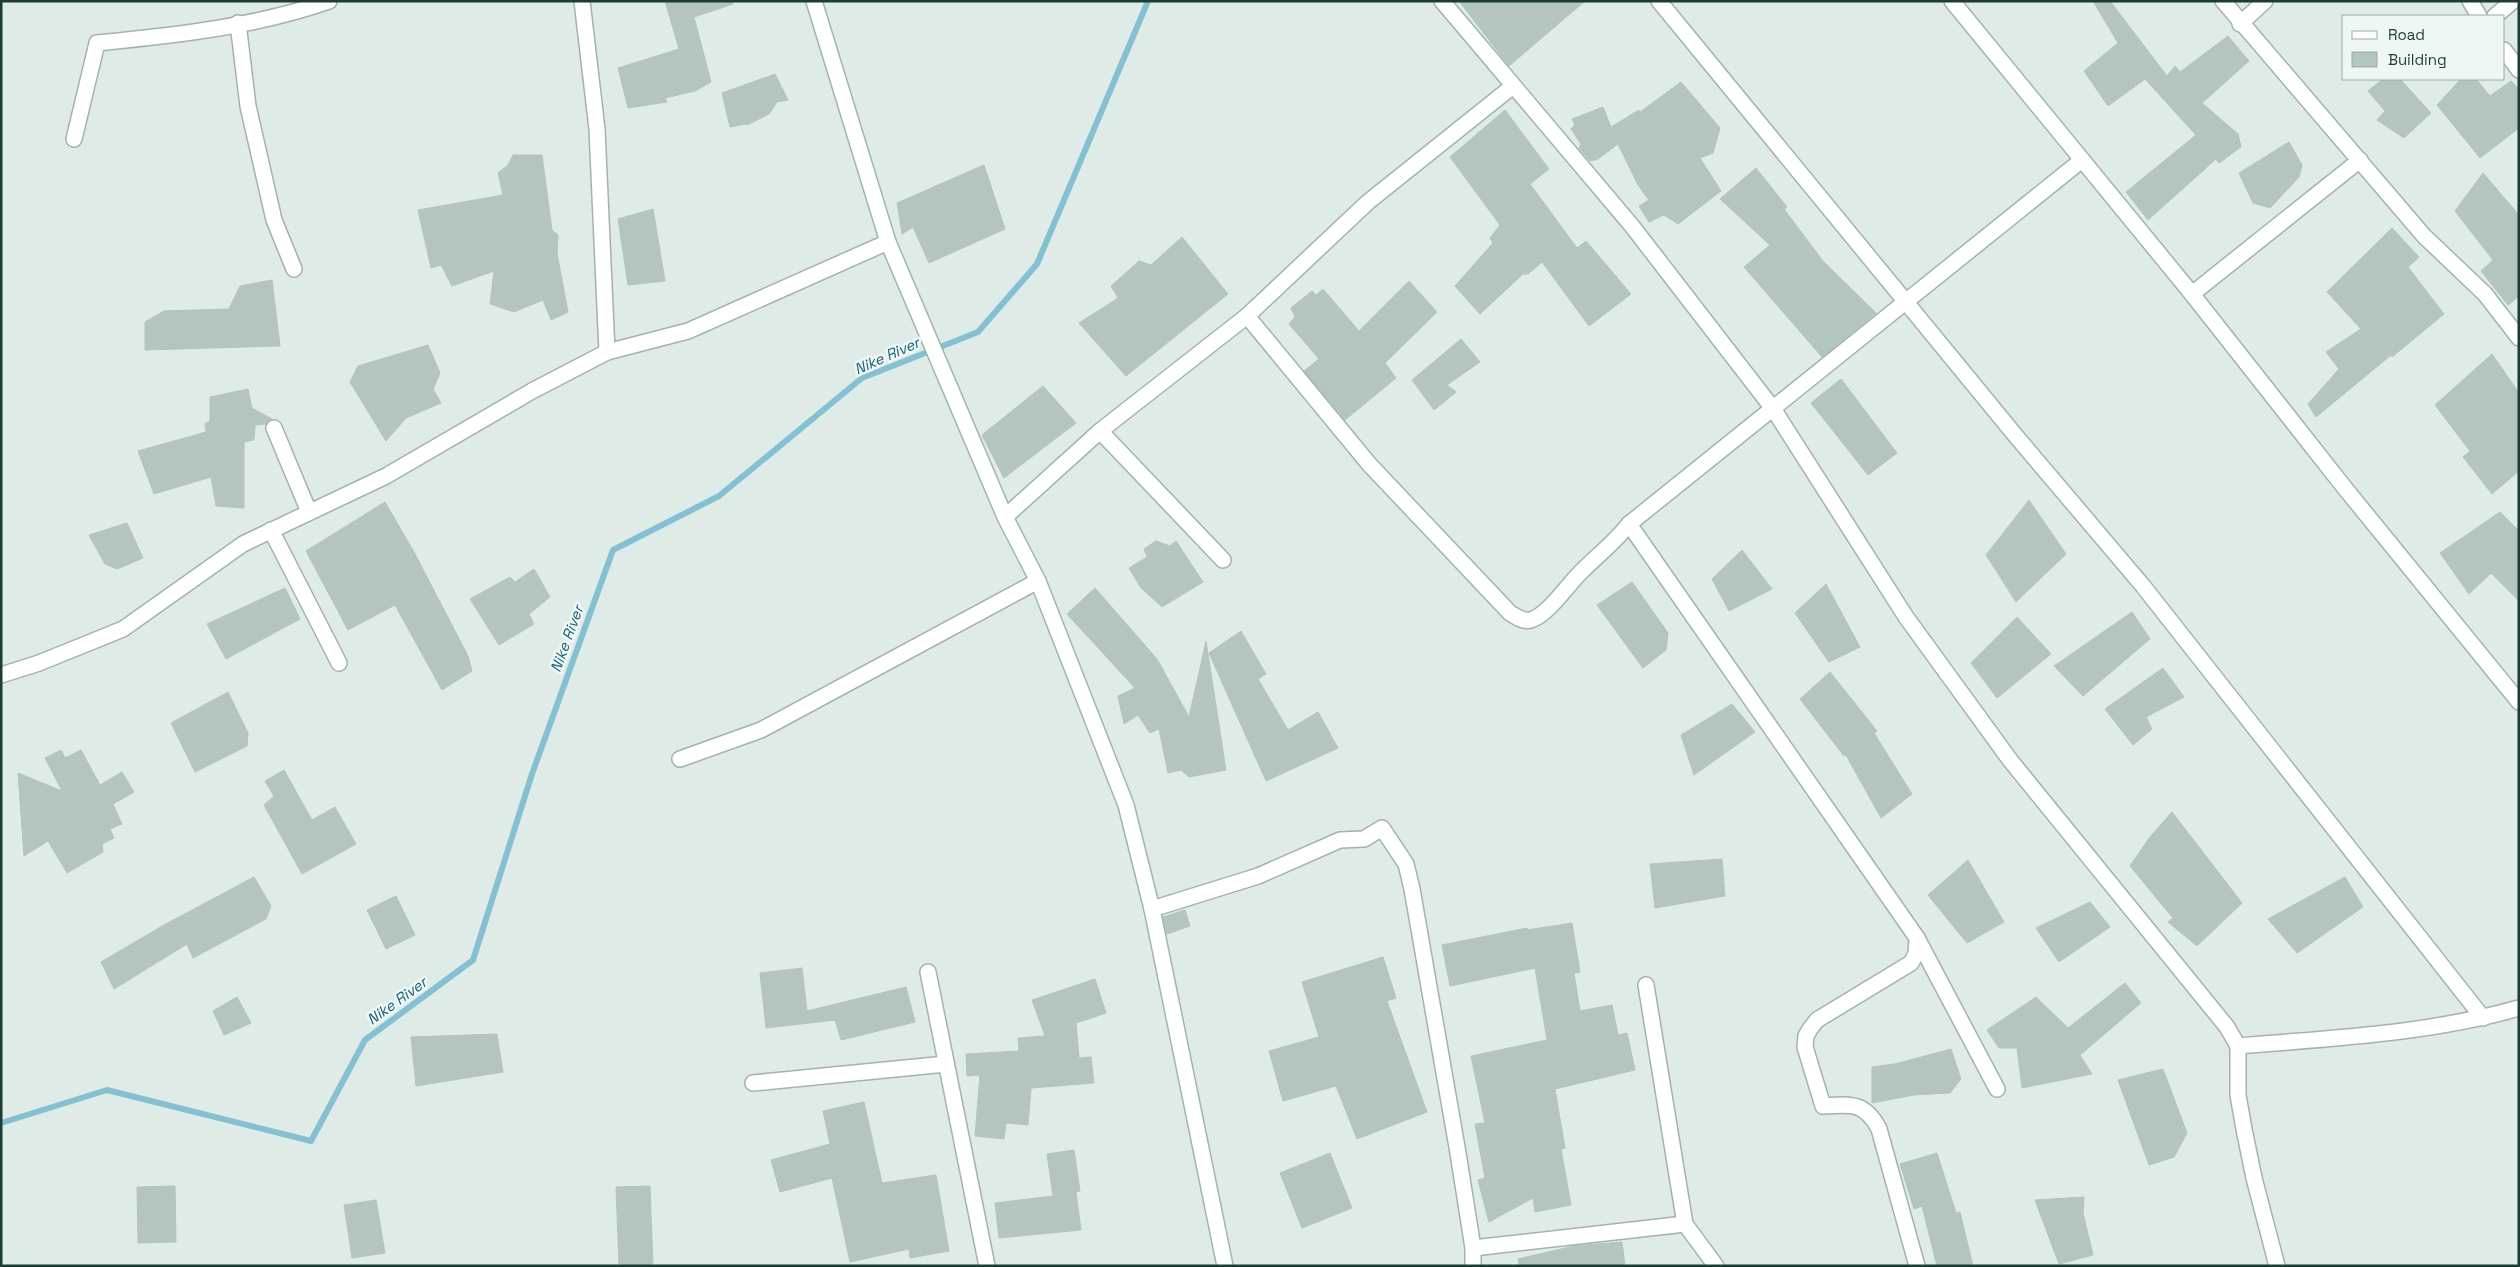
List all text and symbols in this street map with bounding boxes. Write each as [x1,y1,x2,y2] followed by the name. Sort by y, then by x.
[2342,15,2505,80] legend
[2388,25,2425,44] text: Road
[2388,50,2447,69] text: Building
[851,332,924,378] water label: Nike River
[546,602,588,675] water label: Nike River
[363,972,431,1029] water label: Nike River

